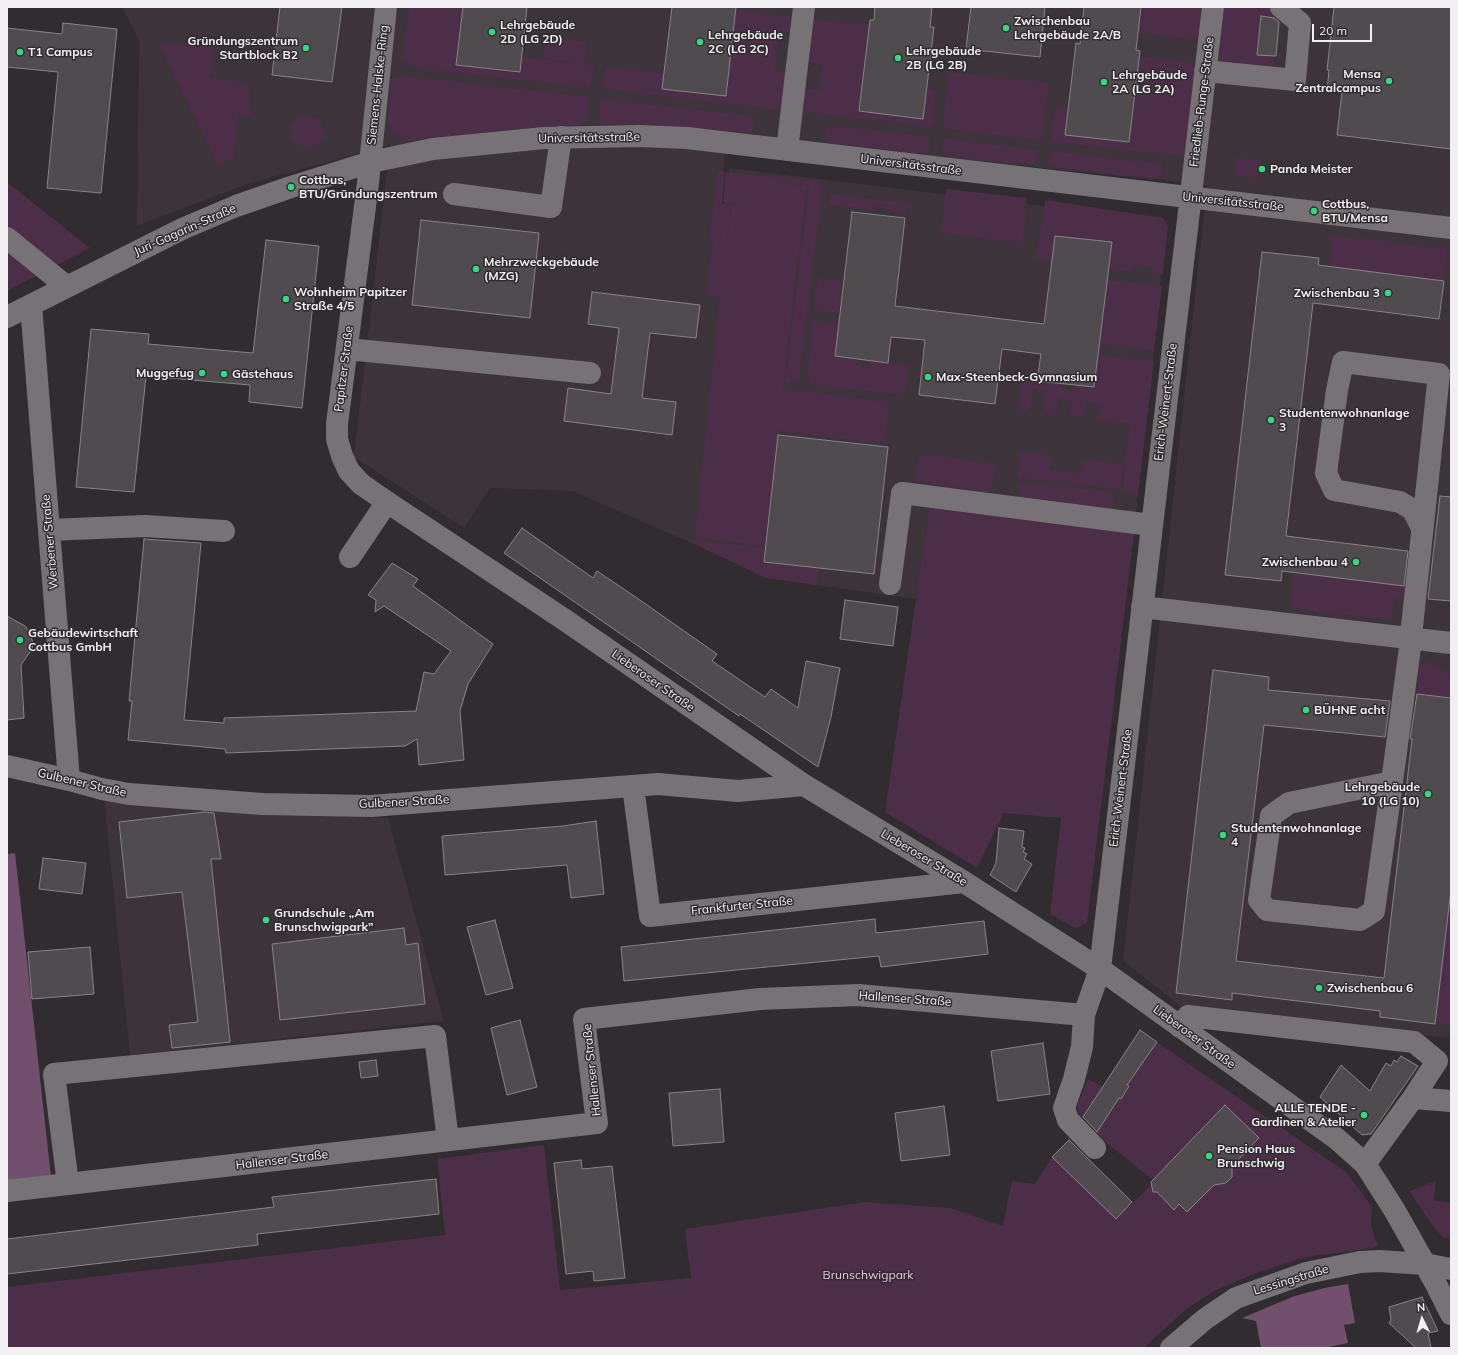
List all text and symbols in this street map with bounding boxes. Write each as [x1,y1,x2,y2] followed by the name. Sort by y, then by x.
[1014,14,1121,42] place label: Zwischenbau Lehrgebäude 2A/B
[1314,16,1374,42] scale bar
[500,18,575,46] place label: Lehrgebäude 2D (LG 2D)
[1001,23,1011,33] marker: Zwischenbau Lehrgebäude 2A/B
[1319,23,1347,38] text: 20 m
[365,24,391,146] street label: Siemens-Halske-Ring
[487,27,497,37] marker: Lehrgebäude 2D (LG 2D)
[708,28,783,56] place label: Lehrgebäude 2C (LG 2C)
[188,34,298,62] place label: Gründungszentrum Startblock B2
[1187,36,1217,168] street label: Friedlieb-Runge-Straße
[695,37,705,47] marker: Lehrgebäude 2C (LG 2C)
[301,43,311,53] marker: Gründungszentrum Startblock B2
[906,44,981,72] place label: Lehrgebäude 2B (LG 2B)
[28,45,93,59] place label: T1 Campus
[15,47,25,57] marker: T1 Campus
[893,53,903,63] marker: Lehrgebäude 2B (LG 2B)
[1295,67,1381,95] place label: Mensa Zentralcampus
[1112,68,1187,96] place label: Lehrgebäude 2A (LG 2A)
[1384,76,1394,86] marker: Mensa Zentralcampus
[1099,77,1109,87] marker: Lehrgebäude 2A (LG 2A)
[538,130,640,146] street label: Universitätsstraße
[860,152,962,178] street label: Universitätsstraße
[1270,162,1352,176] place label: Panda Meister
[1257,164,1267,174] marker: Panda Meister
[299,173,437,201] place label: Cottbus, BTU/Gründungszentrum
[286,182,296,192] marker: Cottbus, BTU/Gründungszentrum
[1182,190,1284,214] street label: Universitätsstraße
[1322,197,1388,225] place label: Cottbus, BTU/Mensa
[132,201,238,259] street label: Juri-Gagarin-Straße
[1309,206,1319,216] marker: Cottbus, BTU/Mensa
[484,255,599,283] place label: Mehrzweckgebäude (MZG)
[471,264,481,274] marker: Mehrzweckgebäude (MZG)
[294,285,407,313] place label: Wohnheim Papitzer Straße 4/5
[1294,286,1380,300] place label: Zwischenbau 3
[1383,288,1393,298] marker: Zwischenbau 3
[281,294,291,304] marker: Wohnheim Papitzer Straße 4/5
[332,325,356,413] street label: Papitzer Straße
[1152,342,1180,462] street label: Erich-Weinert-Straße
[136,366,194,380] place label: Muggefug
[232,367,293,381] place label: Gästehaus
[197,368,207,378] marker: Muggefug
[219,369,229,379] marker: Gästehaus
[936,370,1097,384] place label: Max-Steenbeck-Gymnasium
[923,372,933,382] marker: Max-Steenbeck-Gymnasium
[1279,406,1409,434] place label: Studentenwohnanlage 3
[1266,415,1276,425] marker: Studentenwohnanlage 3
[39,494,61,590] street label: Werbener Straße
[1262,555,1348,569] place label: Zwischenbau 4
[1351,557,1361,567] marker: Zwischenbau 4
[28,626,138,654] place label: Gebäudewirtschaft Cottbus GmbH
[15,635,25,645] marker: Gebäudewirtschaft Cottbus GmbH
[609,647,697,715] street label: Lieberoser Straße
[1314,703,1385,717] place label: BÜHNE acht
[1301,705,1311,715] marker: BÜHNE acht
[1107,728,1135,848] street label: Erich-Weinert-Straße
[36,766,128,800] street label: Gulbener Straße
[1345,780,1420,808] place label: Lehrgebäude 10 (LG 10)
[1423,789,1433,799] marker: Lehrgebäude 10 (LG 10)
[358,792,450,812] street label: Gulbener Straße
[1231,821,1361,849] place label: Studentenwohnanlage 4
[878,827,970,889] street label: Lieberoser Straße
[1218,830,1228,840] marker: Studentenwohnanlage 4
[690,893,794,919] street label: Frankfurter Straße
[274,906,374,934] place label: Grundschule „Am Brunschwigpark”
[261,915,271,925] marker: Grundschule „Am Brunschwigpark”
[1327,981,1413,995] place label: Zwischenbau 6
[1314,983,1324,993] marker: Zwischenbau 6
[858,989,952,1009] street label: Hallenser Straße
[1150,1002,1238,1072] street label: Lieberoser Straße
[580,1023,604,1117] street label: Hallenser Straße
[1251,1101,1356,1129] place label: ALLE TENDE - Gardinen & Atelier
[1359,1110,1369,1120] marker: ALLE TENDE - Gardinen & Atelier
[1217,1142,1295,1170] place label: Pension Haus Brunschwig
[235,1147,329,1173] street label: Hallenser Straße
[1204,1151,1214,1161] marker: Pension Haus Brunschwig
[1252,1262,1330,1298] street label: Lessingstraße
[823,1268,913,1282] park label: Brunschwigpark
[1402,1299,1442,1339] north arrow
[1416,1300,1426,1314] text: N

